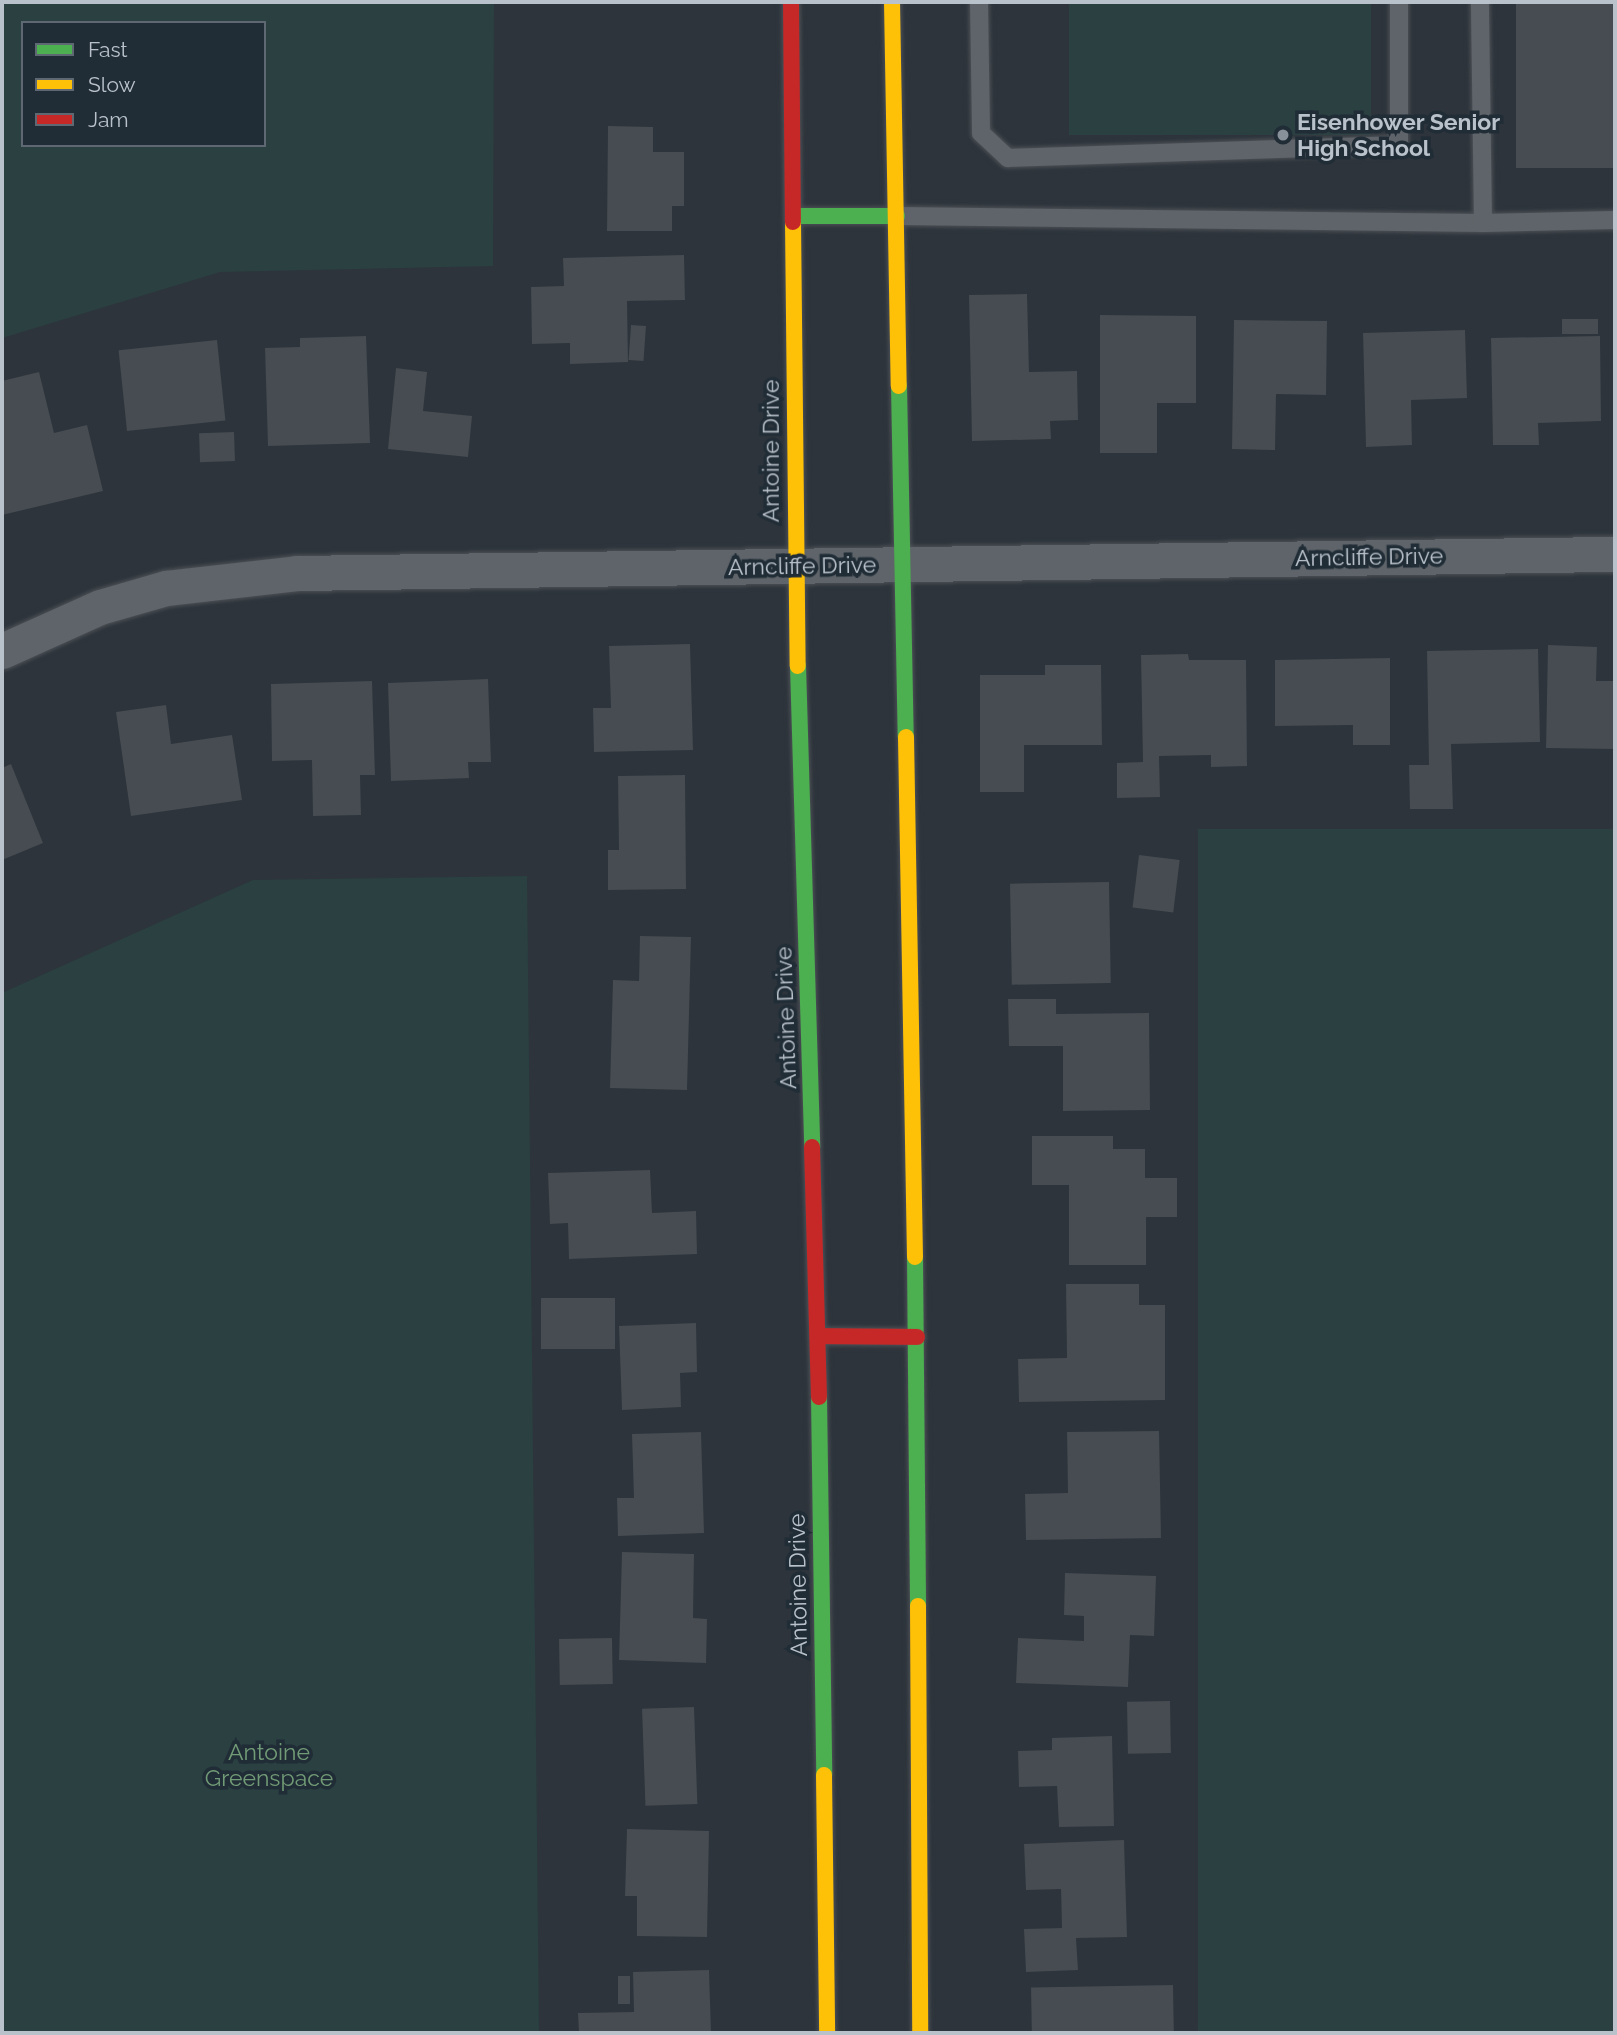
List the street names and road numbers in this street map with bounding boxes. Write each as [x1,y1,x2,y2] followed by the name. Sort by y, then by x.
[757,380,785,522] street label: Antoine Drive
[1295,542,1443,572] street label: Arncliffe Drive
[728,551,876,581] street label: Arncliffe Drive
[770,946,802,1090] street label: Antoine Drive
[783,1513,813,1657] street label: Antoine Drive

